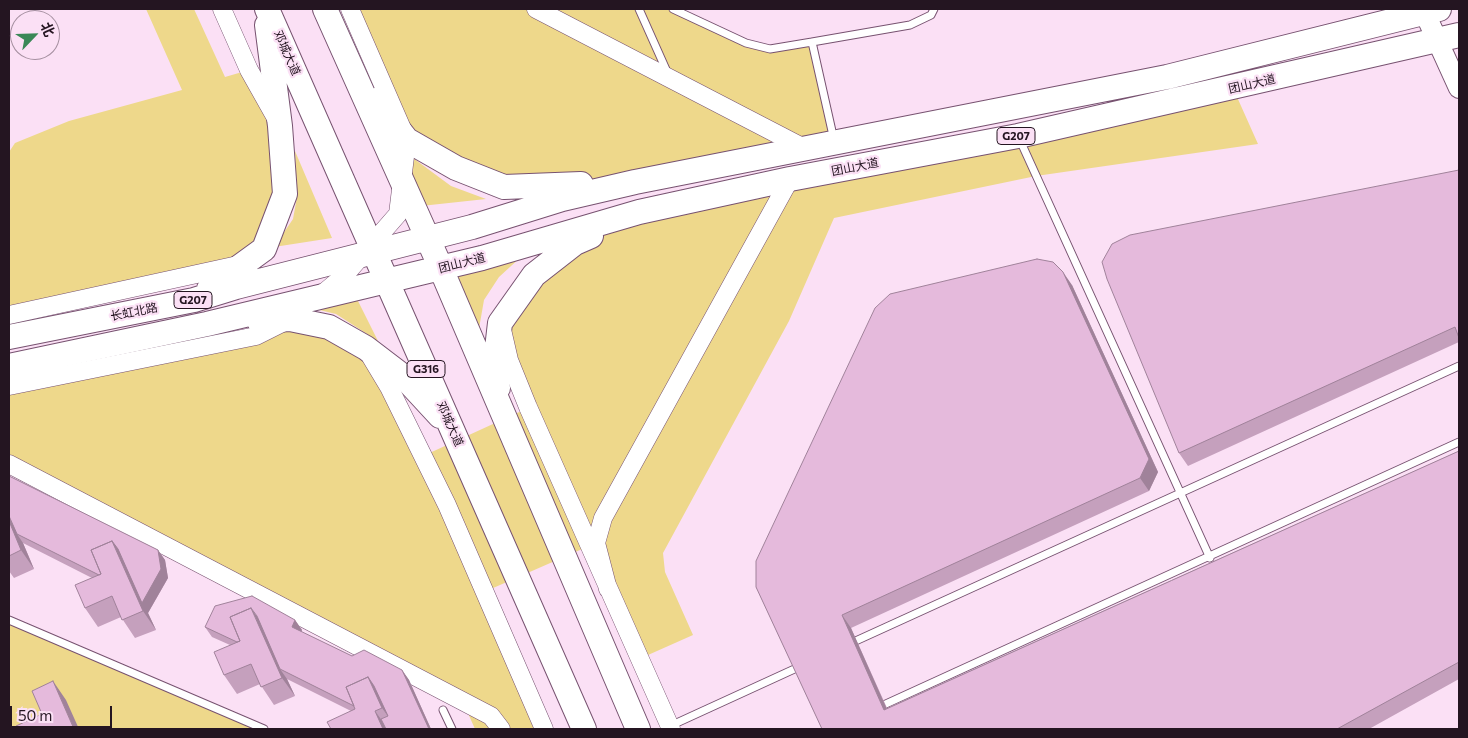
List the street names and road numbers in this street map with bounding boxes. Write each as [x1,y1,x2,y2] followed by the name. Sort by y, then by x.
[271,28,303,78] street label: 邓城大道
[1227,72,1277,96] street label: 团山大道
[997,128,1035,144] road number: G207
[830,155,880,179] street label: 团山大道
[437,250,487,276] street label: 团山大道
[174,292,212,308] road number: G207
[109,300,159,324] street label: 长虹北路
[407,360,445,378] road number: G316
[434,399,466,449] street label: 邓城大道

